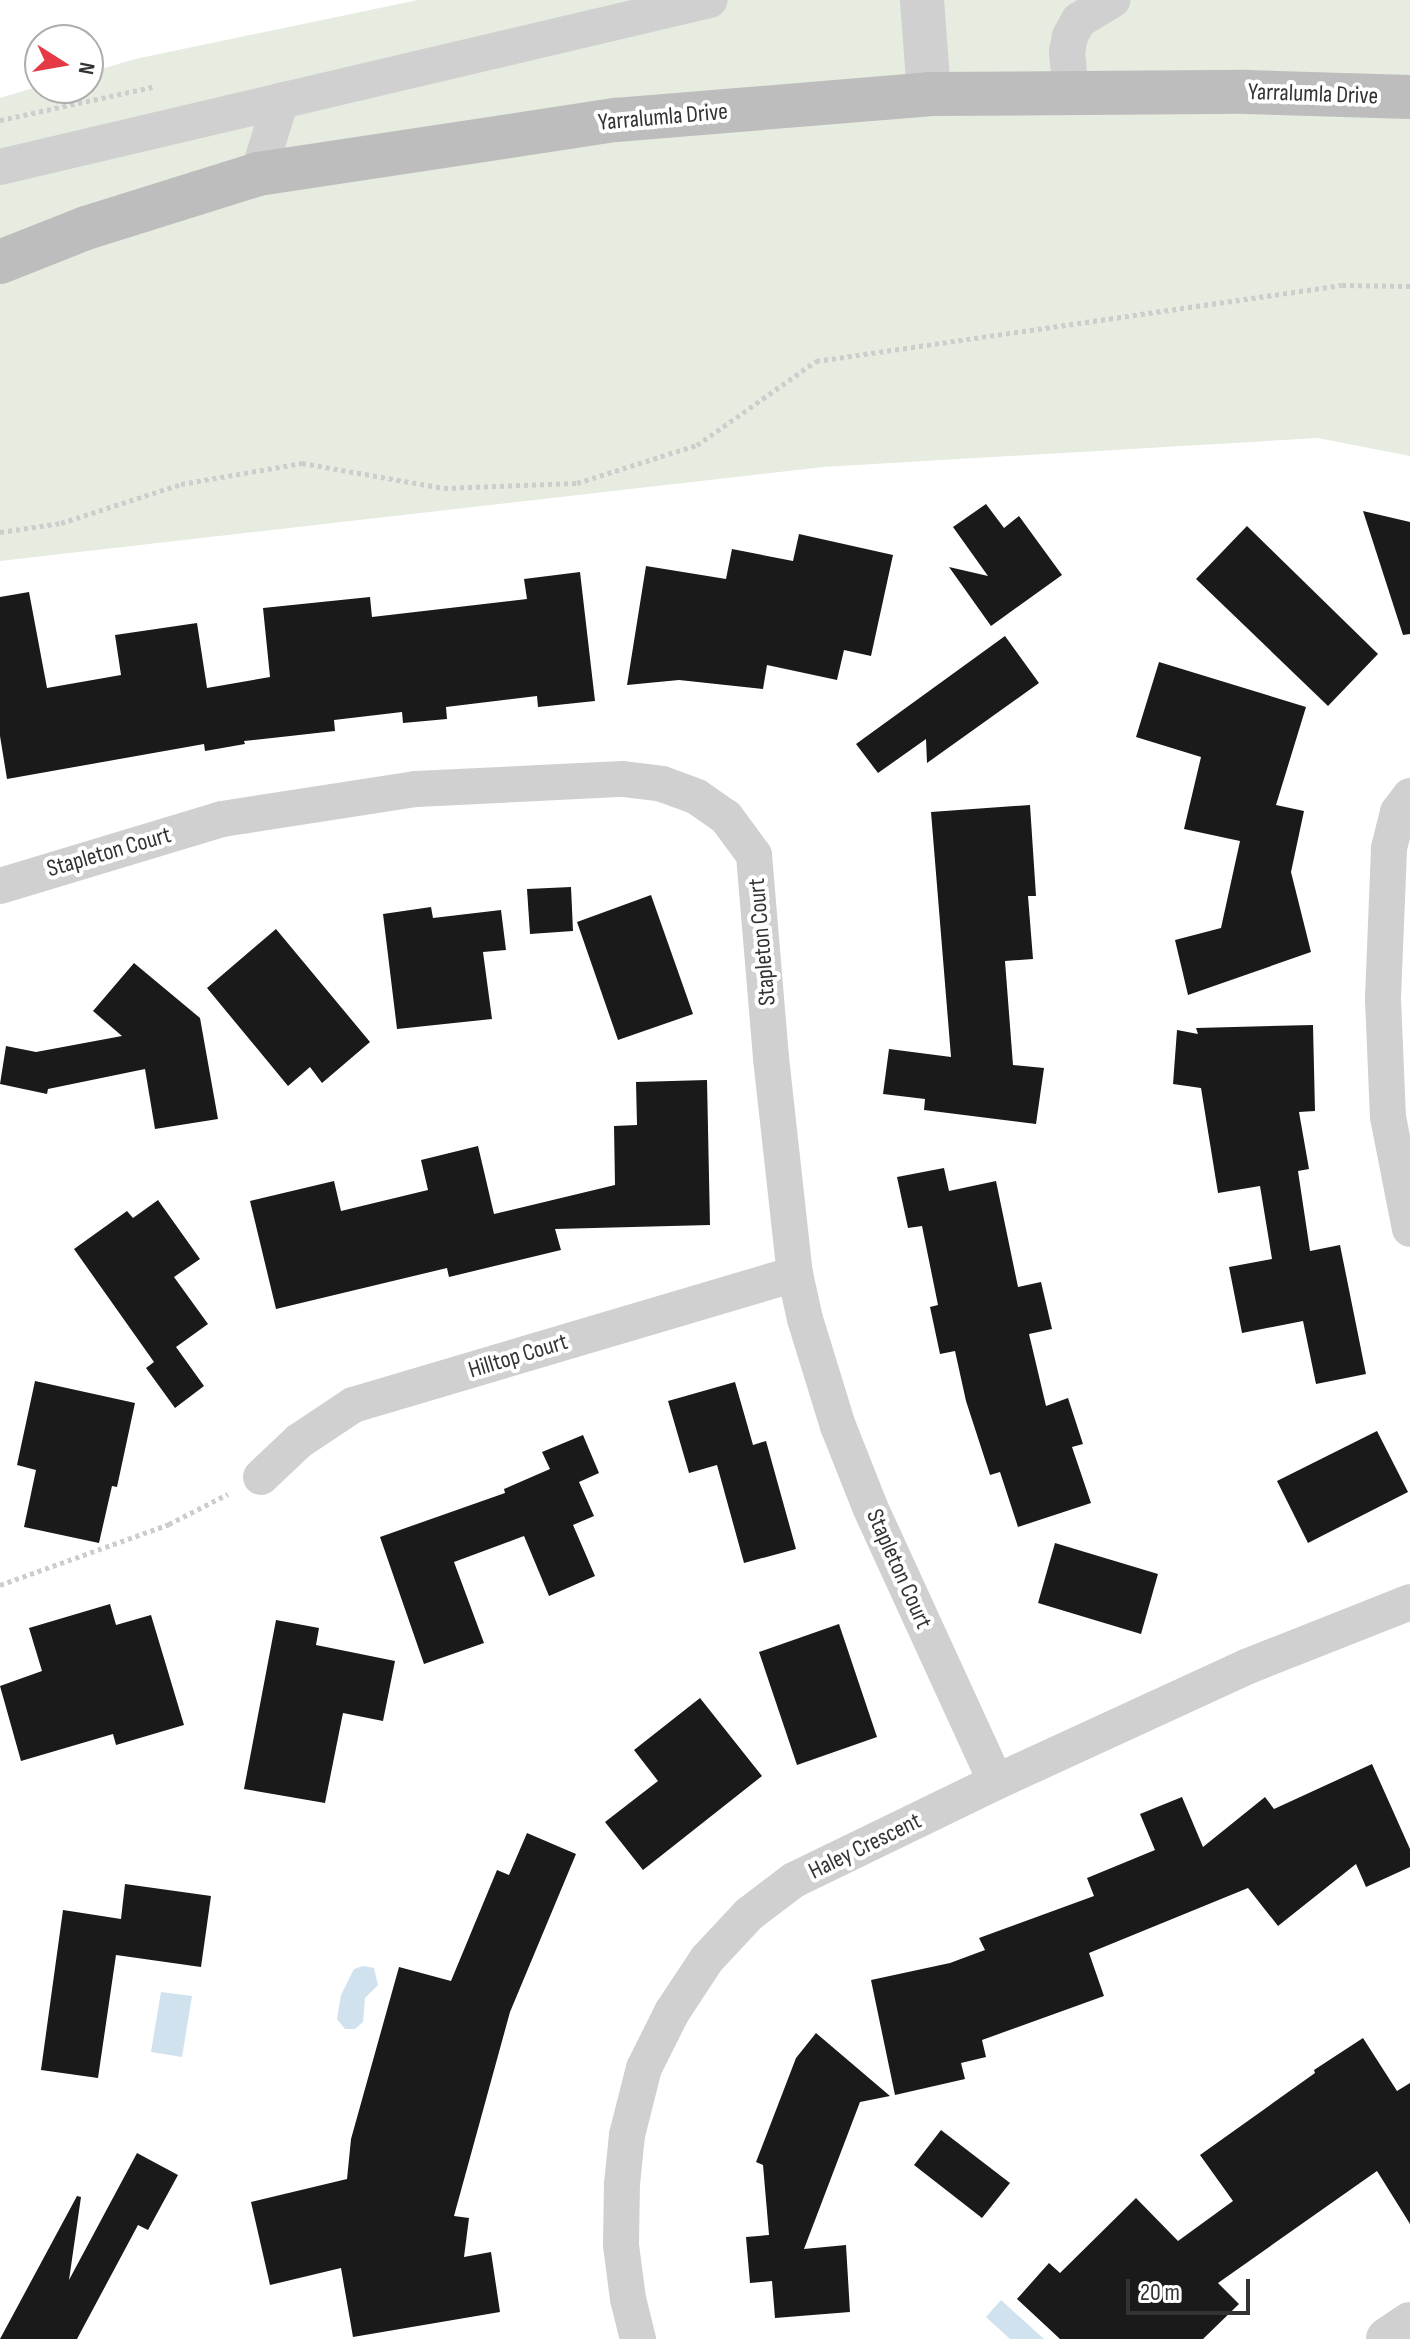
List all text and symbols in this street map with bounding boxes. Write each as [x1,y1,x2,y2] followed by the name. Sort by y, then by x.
[24,24,104,104] north arrow
[72,60,100,77] text: N
[1247,77,1379,111] street label: Yarralumla Drive
[597,97,729,137] street label: Yarralumla Drive
[44,821,174,883] street label: Stapleton Court
[742,877,782,1007] street label: Stapleton Court
[465,1327,571,1385] street label: Hilltop Court
[860,1505,938,1633] street label: Stapleton Court
[804,1806,926,1886] street label: Haley Crescent
[1130,2263,1254,2313] scale bar
[1140,2278,1180,2307] text: 20 m

